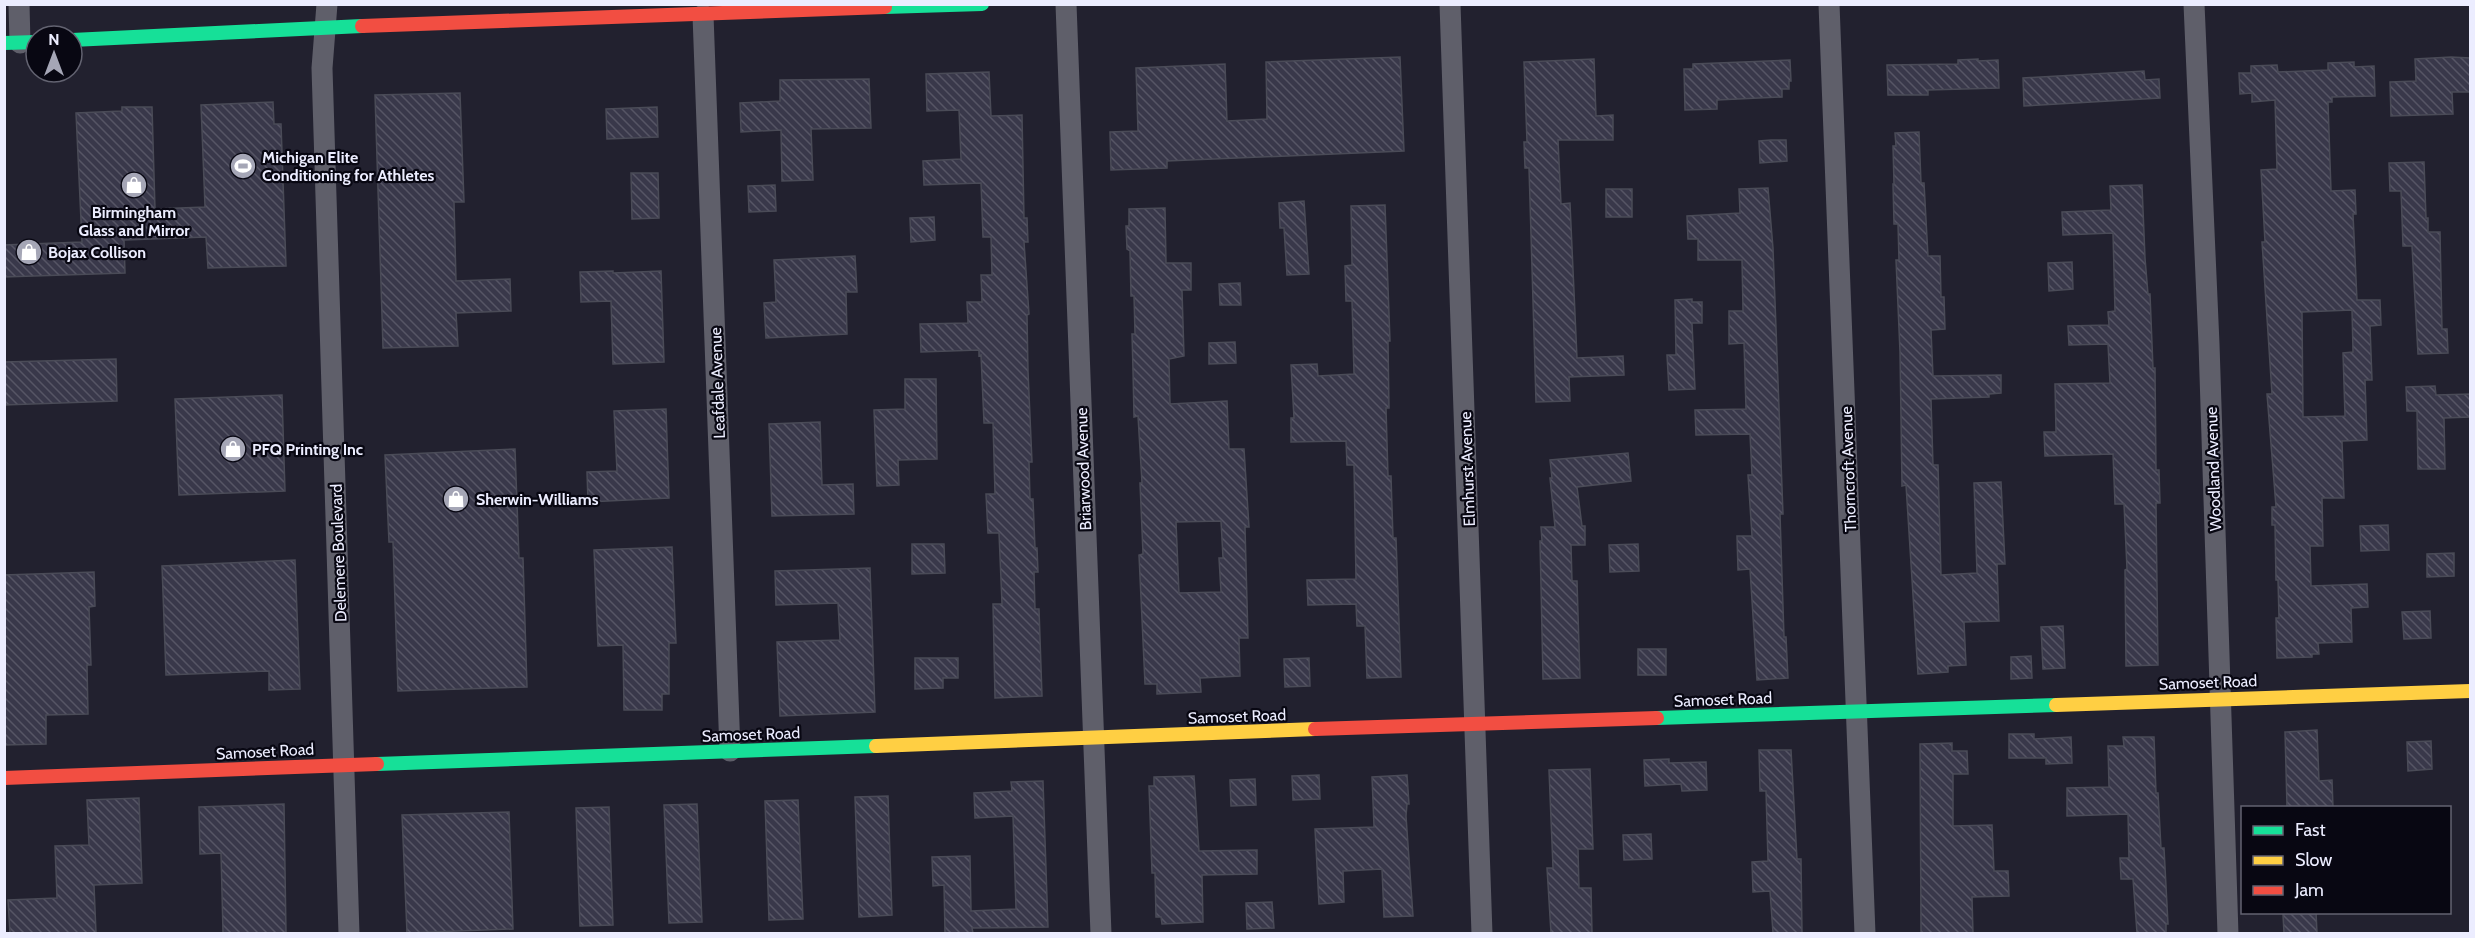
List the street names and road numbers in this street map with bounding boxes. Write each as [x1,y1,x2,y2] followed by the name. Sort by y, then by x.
[706,327,729,439] street label: Leafdale Avenue
[1837,406,1860,532] street label: Thorncroft Avenue
[2202,406,2225,532] street label: Woodland Avenue
[1072,407,1095,531] street label: Briarwood Avenue
[1456,411,1479,527] street label: Elmhurst Avenue
[327,484,350,622] street label: Delemere Boulevard
[2159,671,2258,694] street label: Samoset Road
[1674,688,1773,711] street label: Samoset Road
[1188,705,1287,728] street label: Samoset Road
[702,723,801,746] street label: Samoset Road
[215,739,315,764] street label: Samoset Road

